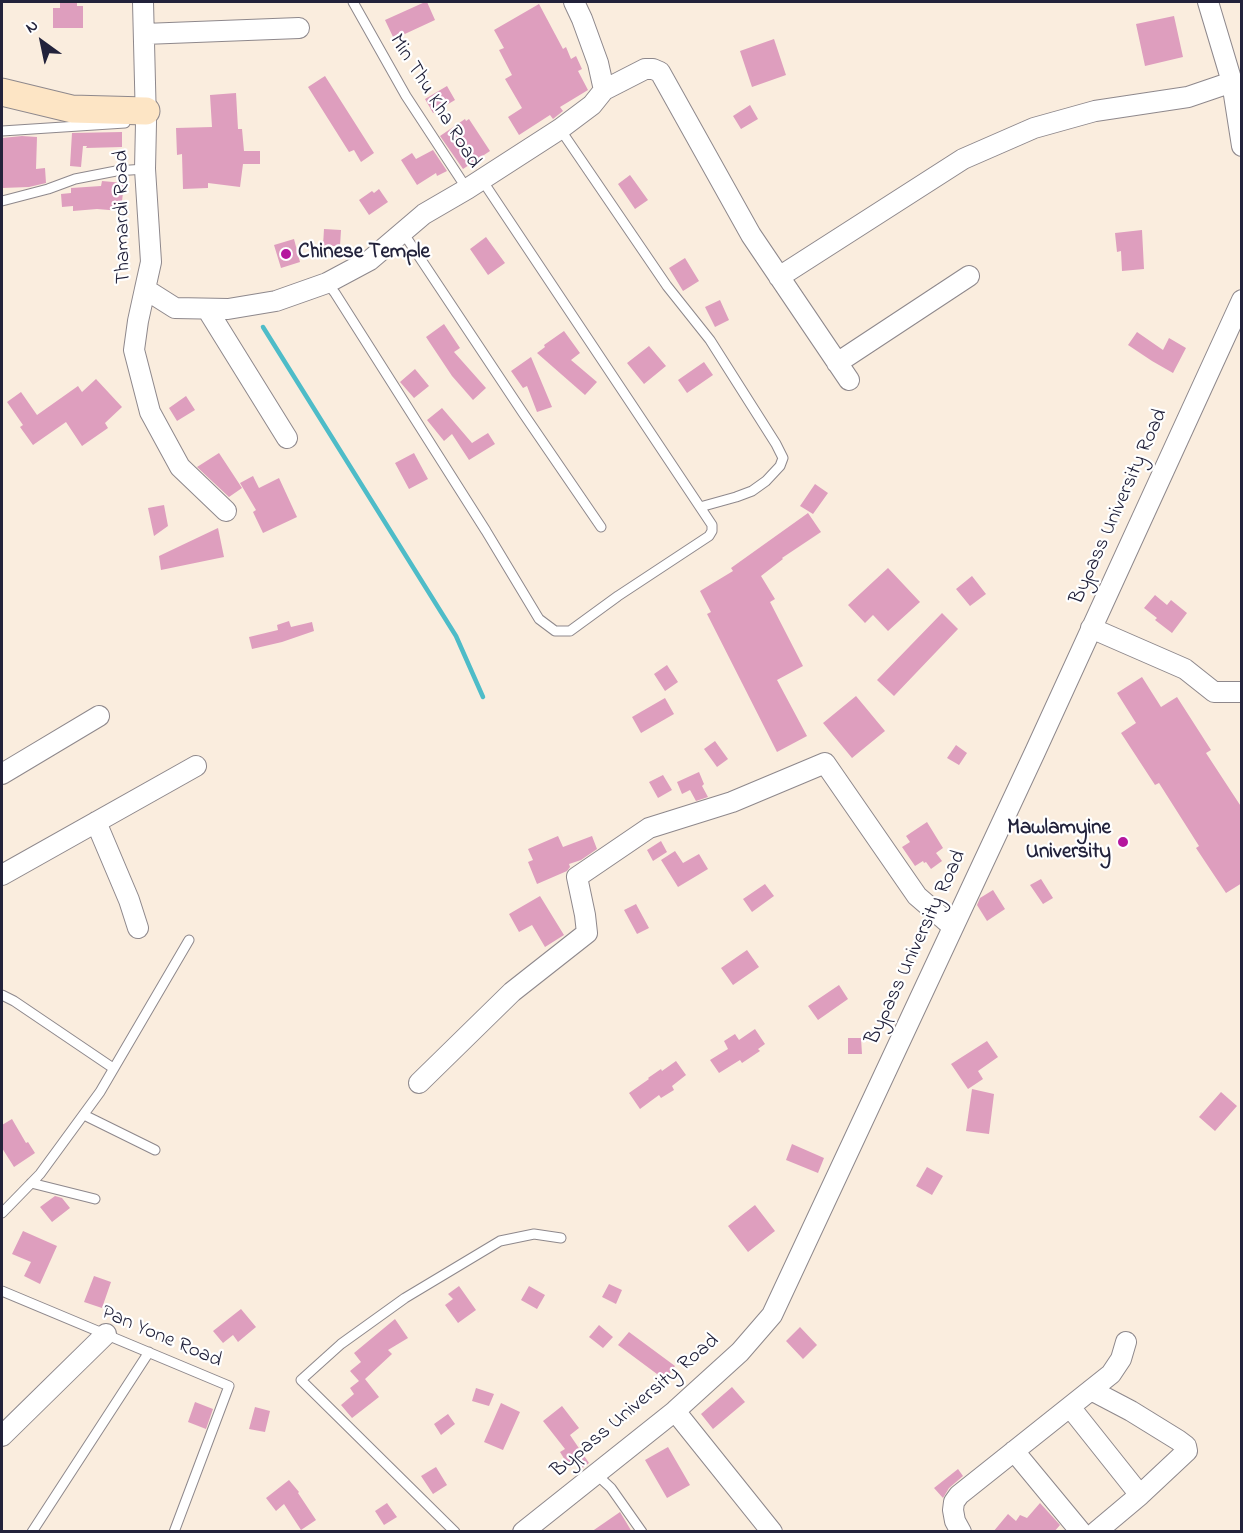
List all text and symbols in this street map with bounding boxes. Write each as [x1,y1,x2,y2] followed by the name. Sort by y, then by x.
[12,12,72,72] north arrow
[21,14,43,40] text: N
[383,30,485,174] street label: Min Thu Kha Road
[110,150,138,284] street label: Thamardi Road
[298,241,430,267] place label: Chinese Temple
[279,247,293,261] marker: Chinese Temple
[1066,405,1174,609] street label: Bypass University Road
[1007,817,1111,867] place label: Mawlamyine University
[1116,835,1130,849] marker: Mawlamyine University
[861,847,973,1049] street label: Bypass University Road
[97,1301,225,1375] street label: Pan Yone Road
[547,1329,725,1485] street label: Bypass University Road

